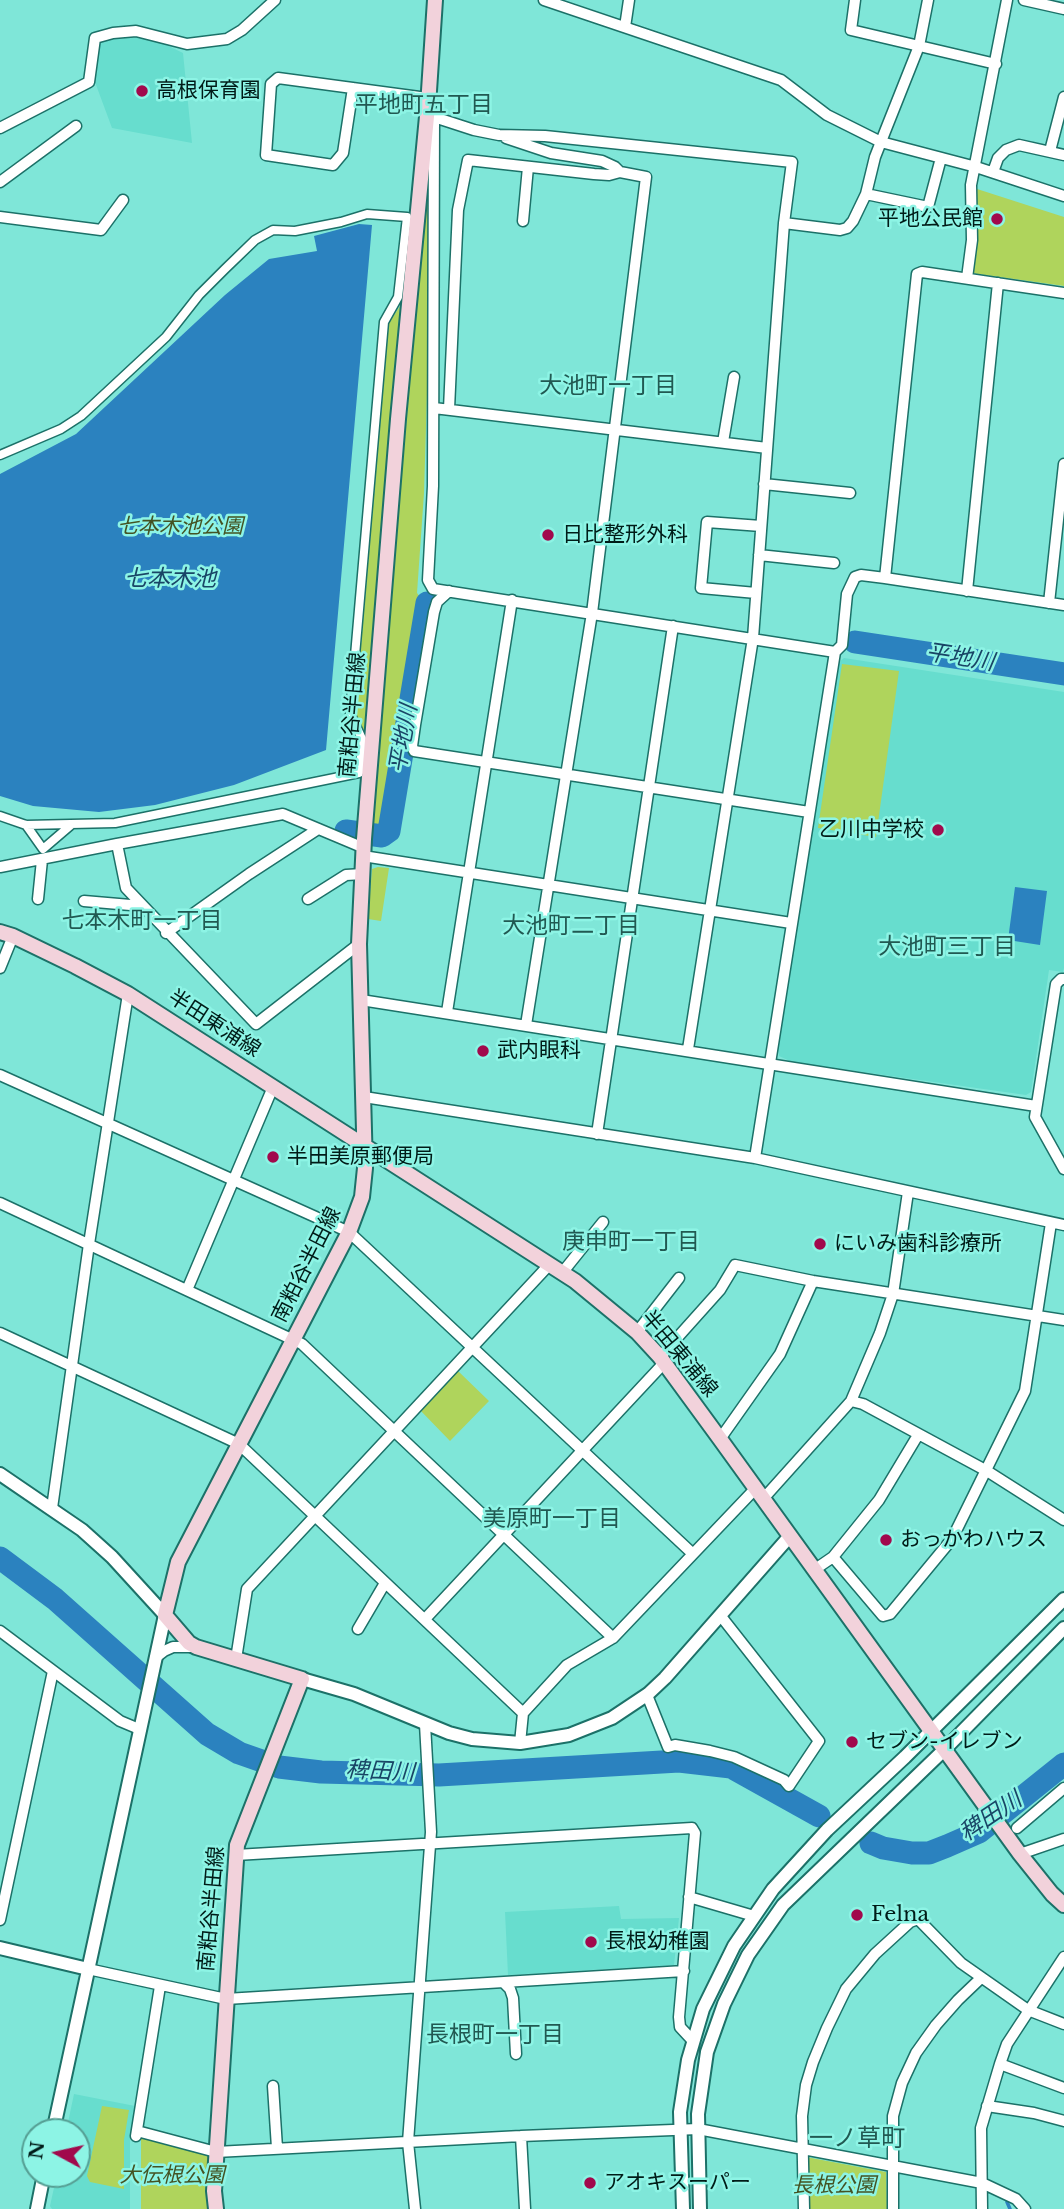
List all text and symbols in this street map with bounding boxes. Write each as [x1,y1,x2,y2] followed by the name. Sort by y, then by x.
[156,78,261,104] place label: 高根保育園
[134,83,150,99] marker: 高根保育園
[355,92,493,120] district label: 平地町五丁目
[878,206,983,232] place label: 平地公民館
[989,211,1005,227] marker: 平地公民館
[539,373,677,401] district label: 大池町一丁目
[117,514,243,540] park label: 七本木池公園
[562,522,688,548] place label: 日比整形外科
[540,527,556,543] marker: 日比整形外科
[124,566,216,594] water label: 七本木池
[924,639,996,677] water label: 平地川
[335,651,371,779] street label: 南粕谷半田線
[384,703,424,775] water label: 平地川
[819,817,924,843] place label: 乙川中学校
[930,822,946,838] marker: 乙川中学校
[62,908,222,936] district label: 七本木町一丁目
[502,913,640,941] district label: 大池町二丁目
[878,934,1016,962] district label: 大池町三丁目
[163,985,265,1063] street label: 半田東浦線
[497,1038,581,1064] place label: 武内眼科
[475,1043,491,1059] marker: 武内眼科
[287,1144,434,1170] place label: 半田美原郵便局
[265,1149,281,1165] marker: 半田美原郵便局
[267,1203,347,1327] street label: 南粕谷半田線
[562,1229,700,1257] district label: 庚申町一丁目
[834,1231,1002,1257] place label: にいみ歯科診療所
[812,1236,828,1252] marker: にいみ歯科診療所
[636,1306,722,1402] street label: 半田東浦線
[483,1506,621,1534] district label: 美原町一丁目
[900,1527,1047,1553] place label: おっかわハウス
[878,1532,894,1548] marker: おっかわハウス
[866,1729,1023,1755] place label: セブン-イレブン
[844,1734,860,1750] marker: セブン-イレブン
[345,1756,415,1788] water label: 稗田川
[955,1786,1027,1848] water label: 稗田川
[194,1845,230,1973] street label: 南粕谷半田線
[871,1902,929,1928] place label: Felna
[849,1907,865,1923] marker: Felna
[605,1929,710,1955] place label: 長根幼稚園
[583,1934,599,1950] marker: 長根幼稚園
[426,2022,564,2050] district label: 長根町一丁目
[21,2118,91,2188] north arrow
[809,2125,905,2153] district label: 一ノ草町
[24,2140,49,2161] text: N
[120,2163,224,2189] park label: 大伝根公園
[604,2170,751,2196] place label: アオキスーパー
[792,2173,876,2199] park label: 長根公園
[582,2175,598,2191] marker: アオキスーパー

